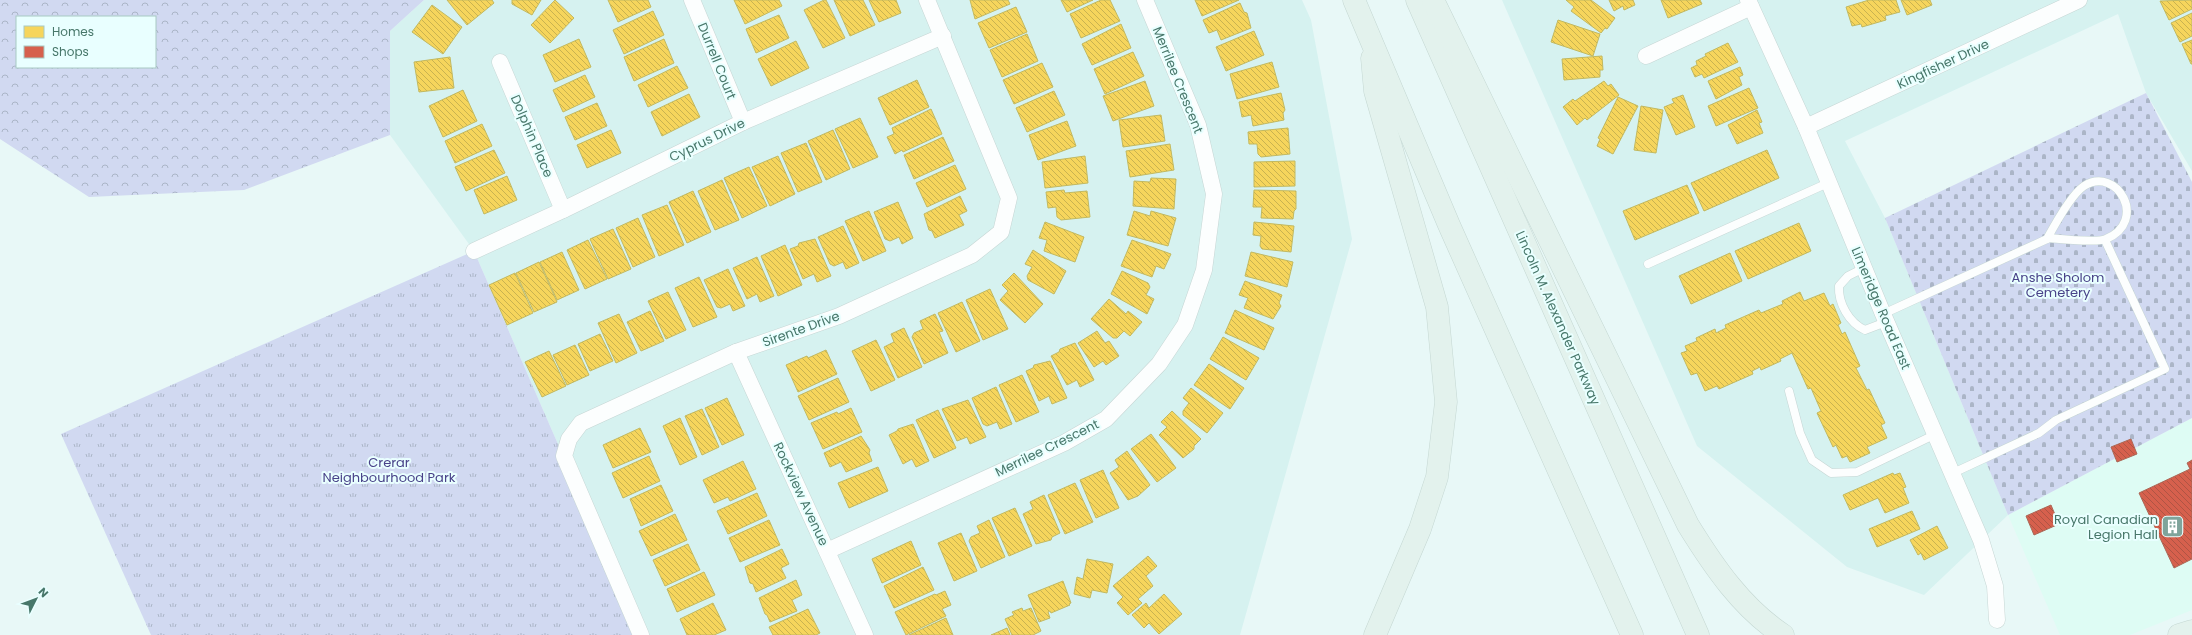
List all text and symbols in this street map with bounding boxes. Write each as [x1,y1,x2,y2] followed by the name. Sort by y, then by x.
[16,16,156,68] legend
[693,20,741,103] street label: Durrell Court
[52,23,94,40] text: Homes
[1148,24,1208,136] street label: Merrilee Crescent
[1894,34,1992,94] street label: Kingfisher Drive
[52,43,89,60] text: Shops
[506,92,558,180] street label: Dolphin Place
[666,113,748,167] street label: Cyprus Drive
[1511,228,1605,409] street label: Lincoln M. Alexander Parkway
[1847,244,1916,373] street label: Limeridge Road East
[2012,268,2104,302] park label: Anshe Sholom Cemetery
[760,306,842,352] street label: Sirente Drive
[992,414,1102,481] street label: Merrilee Crescent
[769,439,833,549] street label: Rockview Avenue
[323,453,456,487] park label: Crerar Neighbourhood Park
[2054,510,2158,544] place label: Royal Canadian Legion Hall
[2160,513,2186,539] building icon: Royal Canadian Legion Hall
[16,579,56,619] north arrow
[35,584,52,601] text: N

